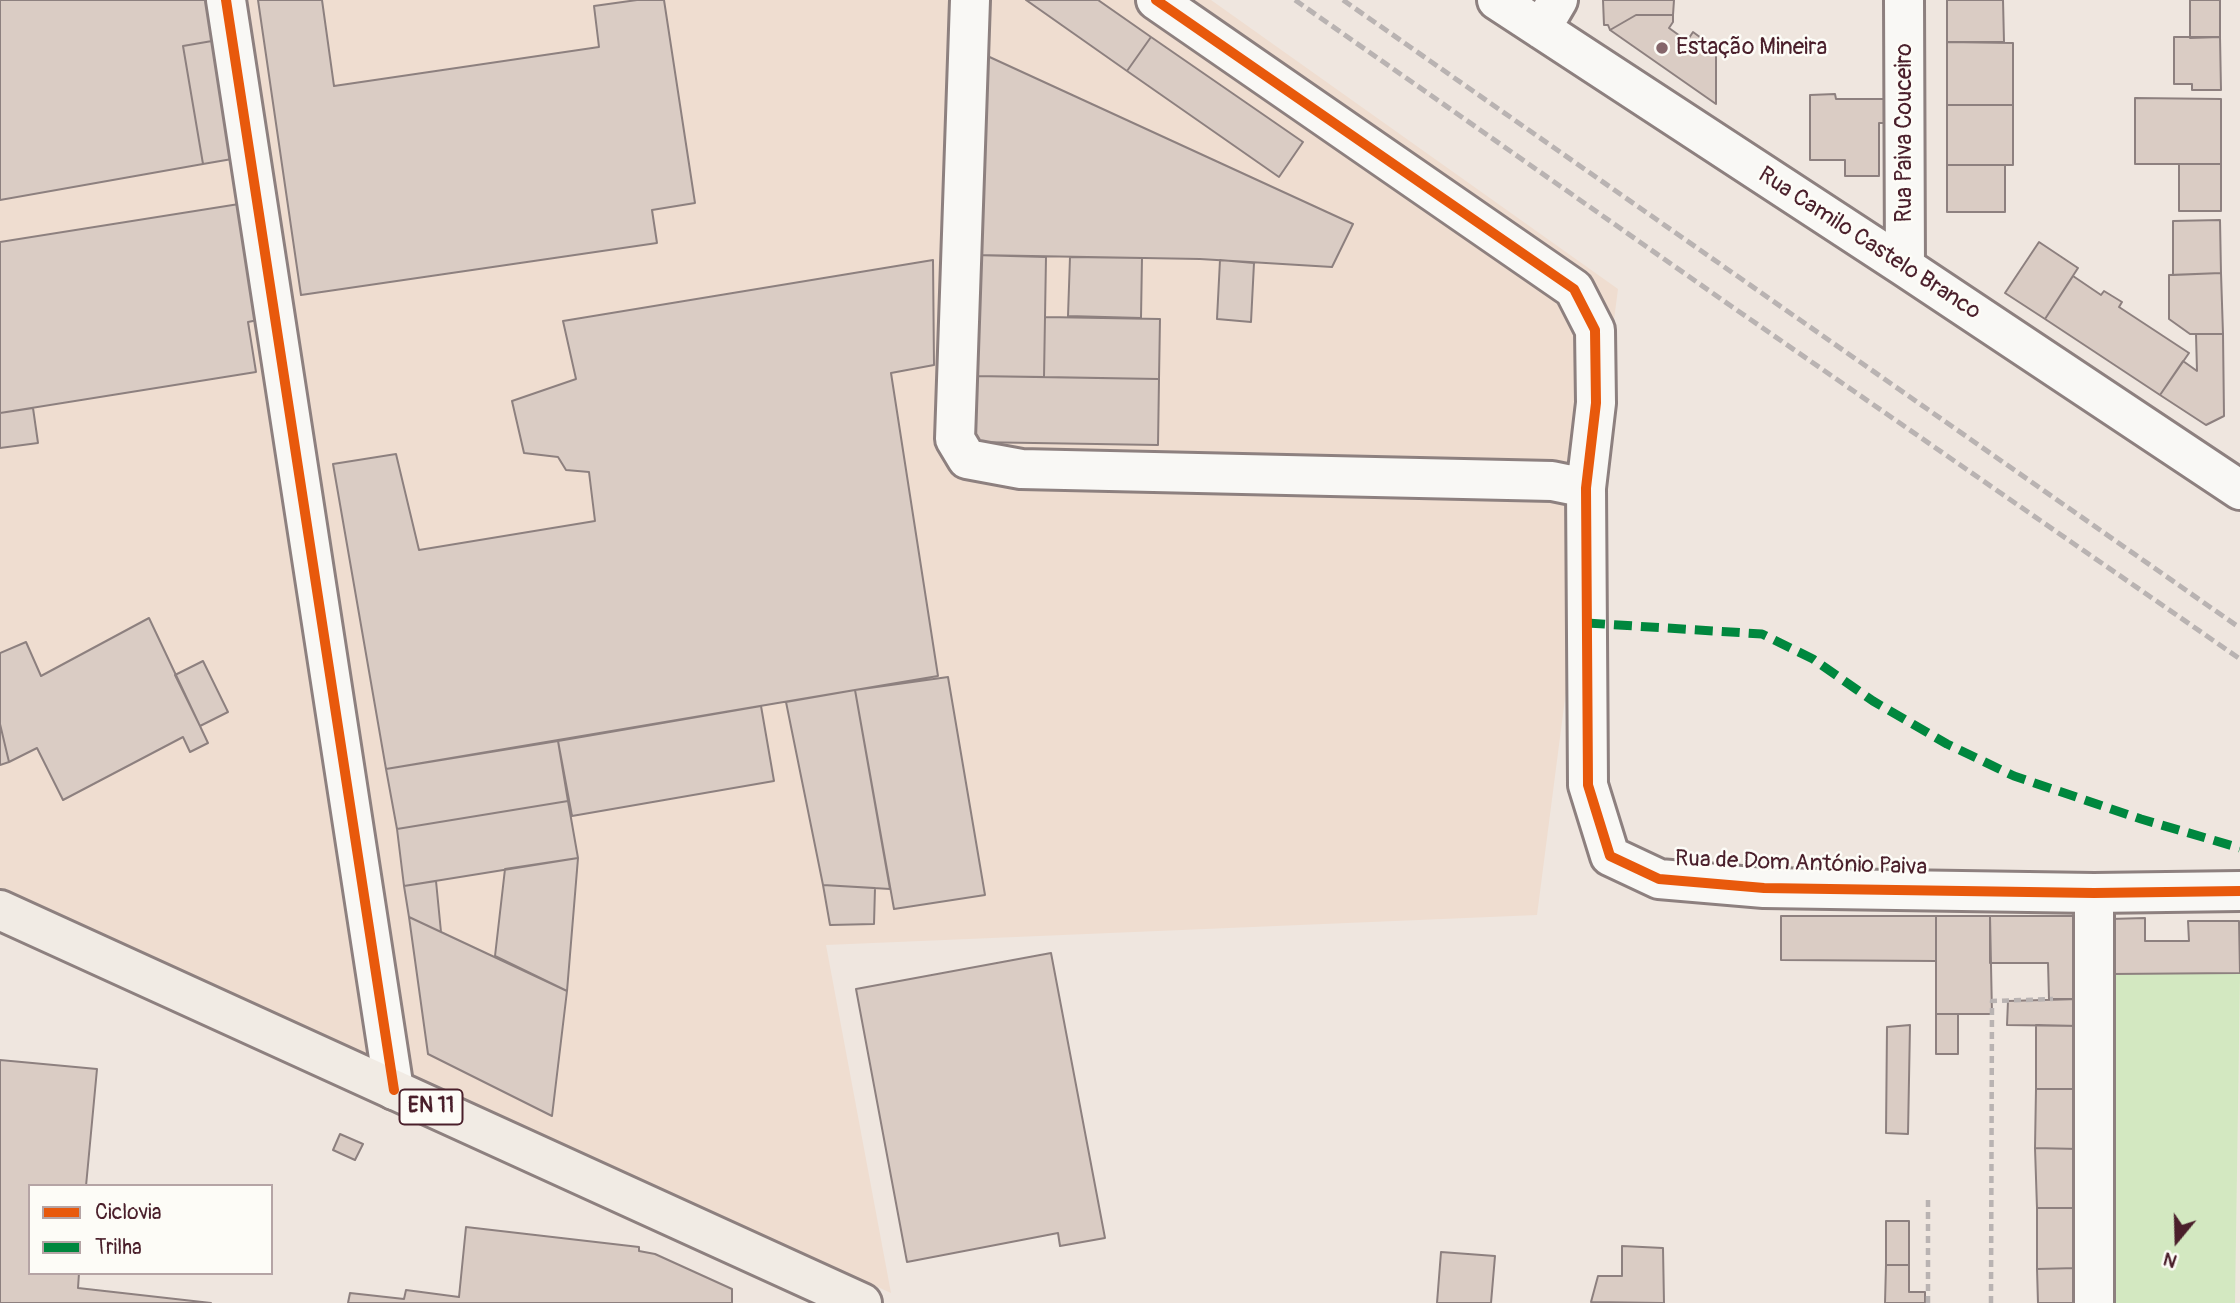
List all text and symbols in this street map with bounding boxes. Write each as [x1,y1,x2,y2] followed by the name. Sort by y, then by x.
[1676,34,1827,62] place label: Estação Mineira
[1654,40,1670,56] marker: Estação Mineira
[1891,43,1919,223] street label: Rua Paiva Couceiro
[1753,162,1985,326] street label: Rua Camilo Castelo Branco
[1674,846,1928,882] street label: Rua de Dom António Paiva
[400,1090,462,1124] road number: EN 11
[28,1184,273,1275] legend
[95,1199,162,1226] text: Ciclovia
[2142,1205,2212,1275] north arrow
[95,1234,142,1261] text: Trilha
[2160,1246,2180,1273] text: N

